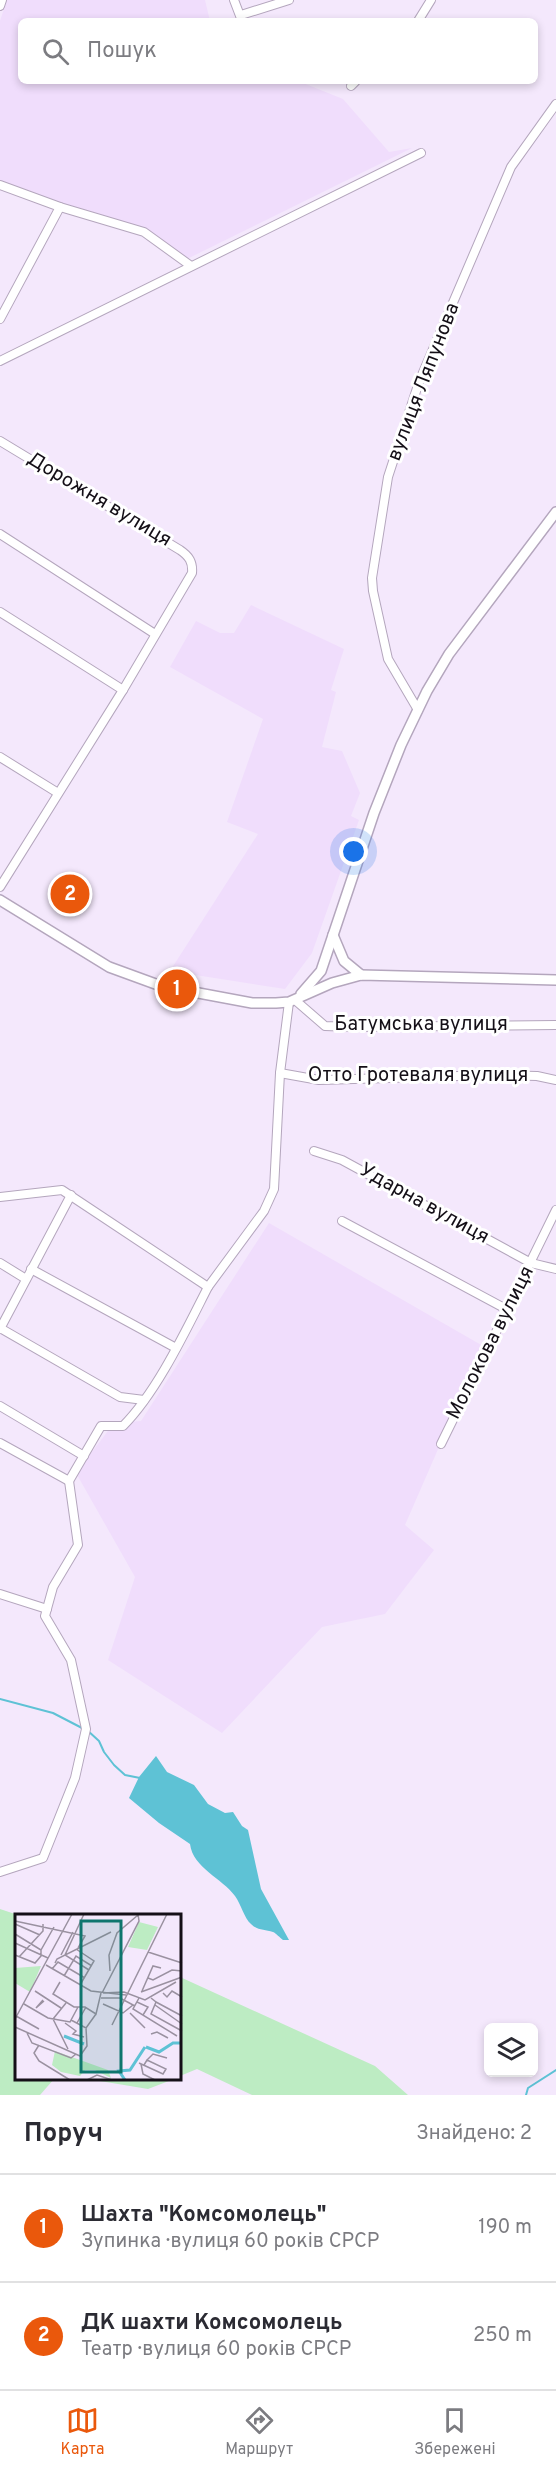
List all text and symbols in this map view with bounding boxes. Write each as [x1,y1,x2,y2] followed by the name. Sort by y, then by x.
[18,18,538,84] search box
[39,35,72,68] icon: search
[87,38,157,65] text: Пошук
[382,299,466,465] street label: вулиця Ляпунова
[22,446,176,554] street label: Дорожня вулиця
[339,837,368,866] your location
[50,872,90,916] pin: 2
[158,966,196,1012] pin: 1
[334,1012,508,1038] street label: Батумська вулиця
[308,1063,528,1089] street label: Отто Гротеваля вулиця
[354,1158,494,1250] street label: Ударна вулиця
[441,1262,541,1424] street label: Молокова вулиця
[15,1914,182,2080] inset map
[484,2023,538,2077] map controls
[484,2023,538,2077] button: layers
[24,2118,103,2151] text: Поруч
[416,2121,532,2147] text: Знайдено: 2
[81,2202,327,2229] text: Шахта "Комсомолець"
[40,2215,48,2241] text: 1
[478,2215,532,2241] text: 190 m
[81,2229,379,2255] text: Зупинка · вулиця 60 років СРСР
[81,2310,342,2337] text: ДК шахти Комсомолець
[37,2323,50,2349] text: 2
[473,2323,532,2349] text: 250 m
[81,2337,351,2363] text: Театр · вулиця 60 років СРСР
[60,2404,104,2460] tab: Карта
[225,2404,293,2460] tab: Маршрут
[414,2404,496,2460] tab: Збережені

